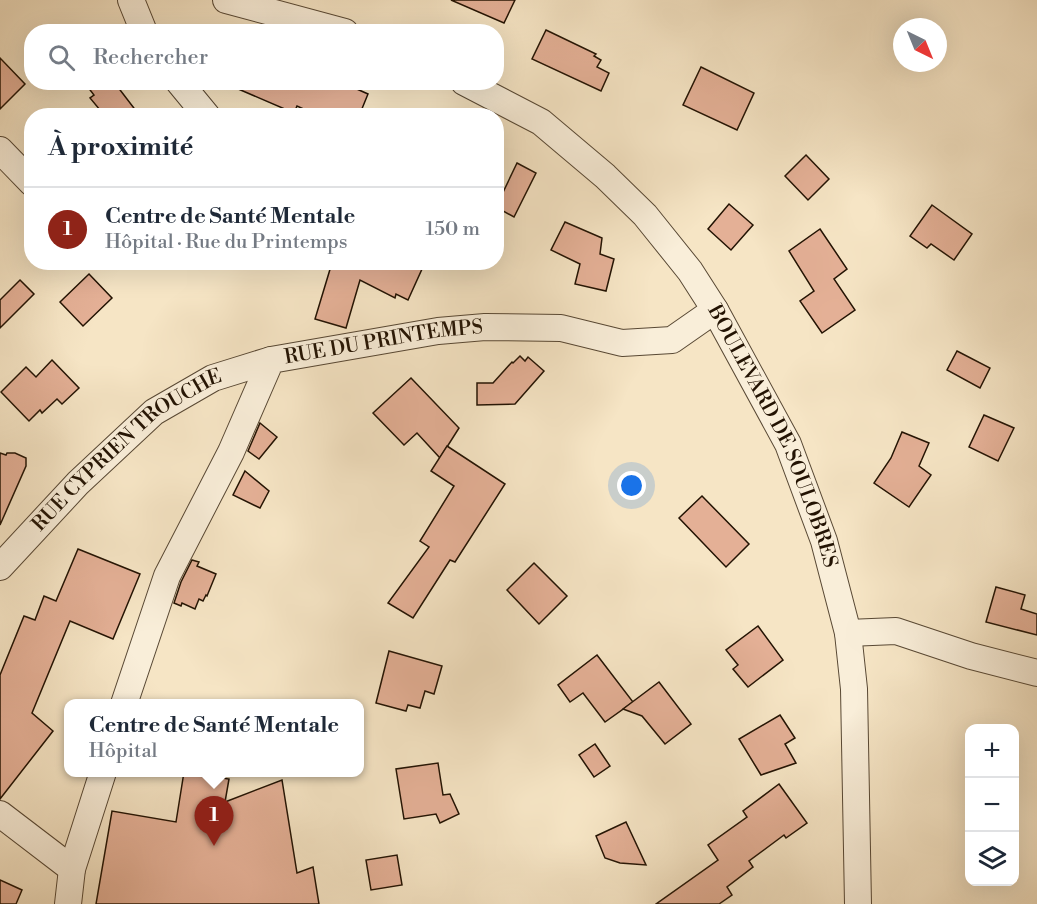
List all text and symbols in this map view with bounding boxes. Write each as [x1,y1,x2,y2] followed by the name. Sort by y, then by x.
[893,18,947,72] north arrow
[24,24,504,90] search box
[45,41,78,74] icon: search
[93,44,208,71] text: Rechercher
[48,131,193,163] text: À proximité
[105,203,355,230] text: Centre de Santé Mentale
[63,217,72,242] text: 1
[425,217,480,242] text: 150 m
[105,230,348,255] text: Hôpital · Rue du Printemps
[702,300,843,570] street label: BOULEVARD DE SOULOBRES
[282,315,484,370] street label: RUE DU PRINTEMPS
[27,364,225,537] street label: RUE CYPRIEN TROUCHE
[617,471,646,500] your location
[64,699,364,777] popup
[89,712,339,739] text: Centre de Santé Mentale
[965,724,1019,886] map controls
[965,724,1019,778] button: +
[89,739,157,764] text: Hôpital
[965,778,1019,832] button: −
[194,796,234,846] pin: 1
[965,832,1019,886] button: layers

